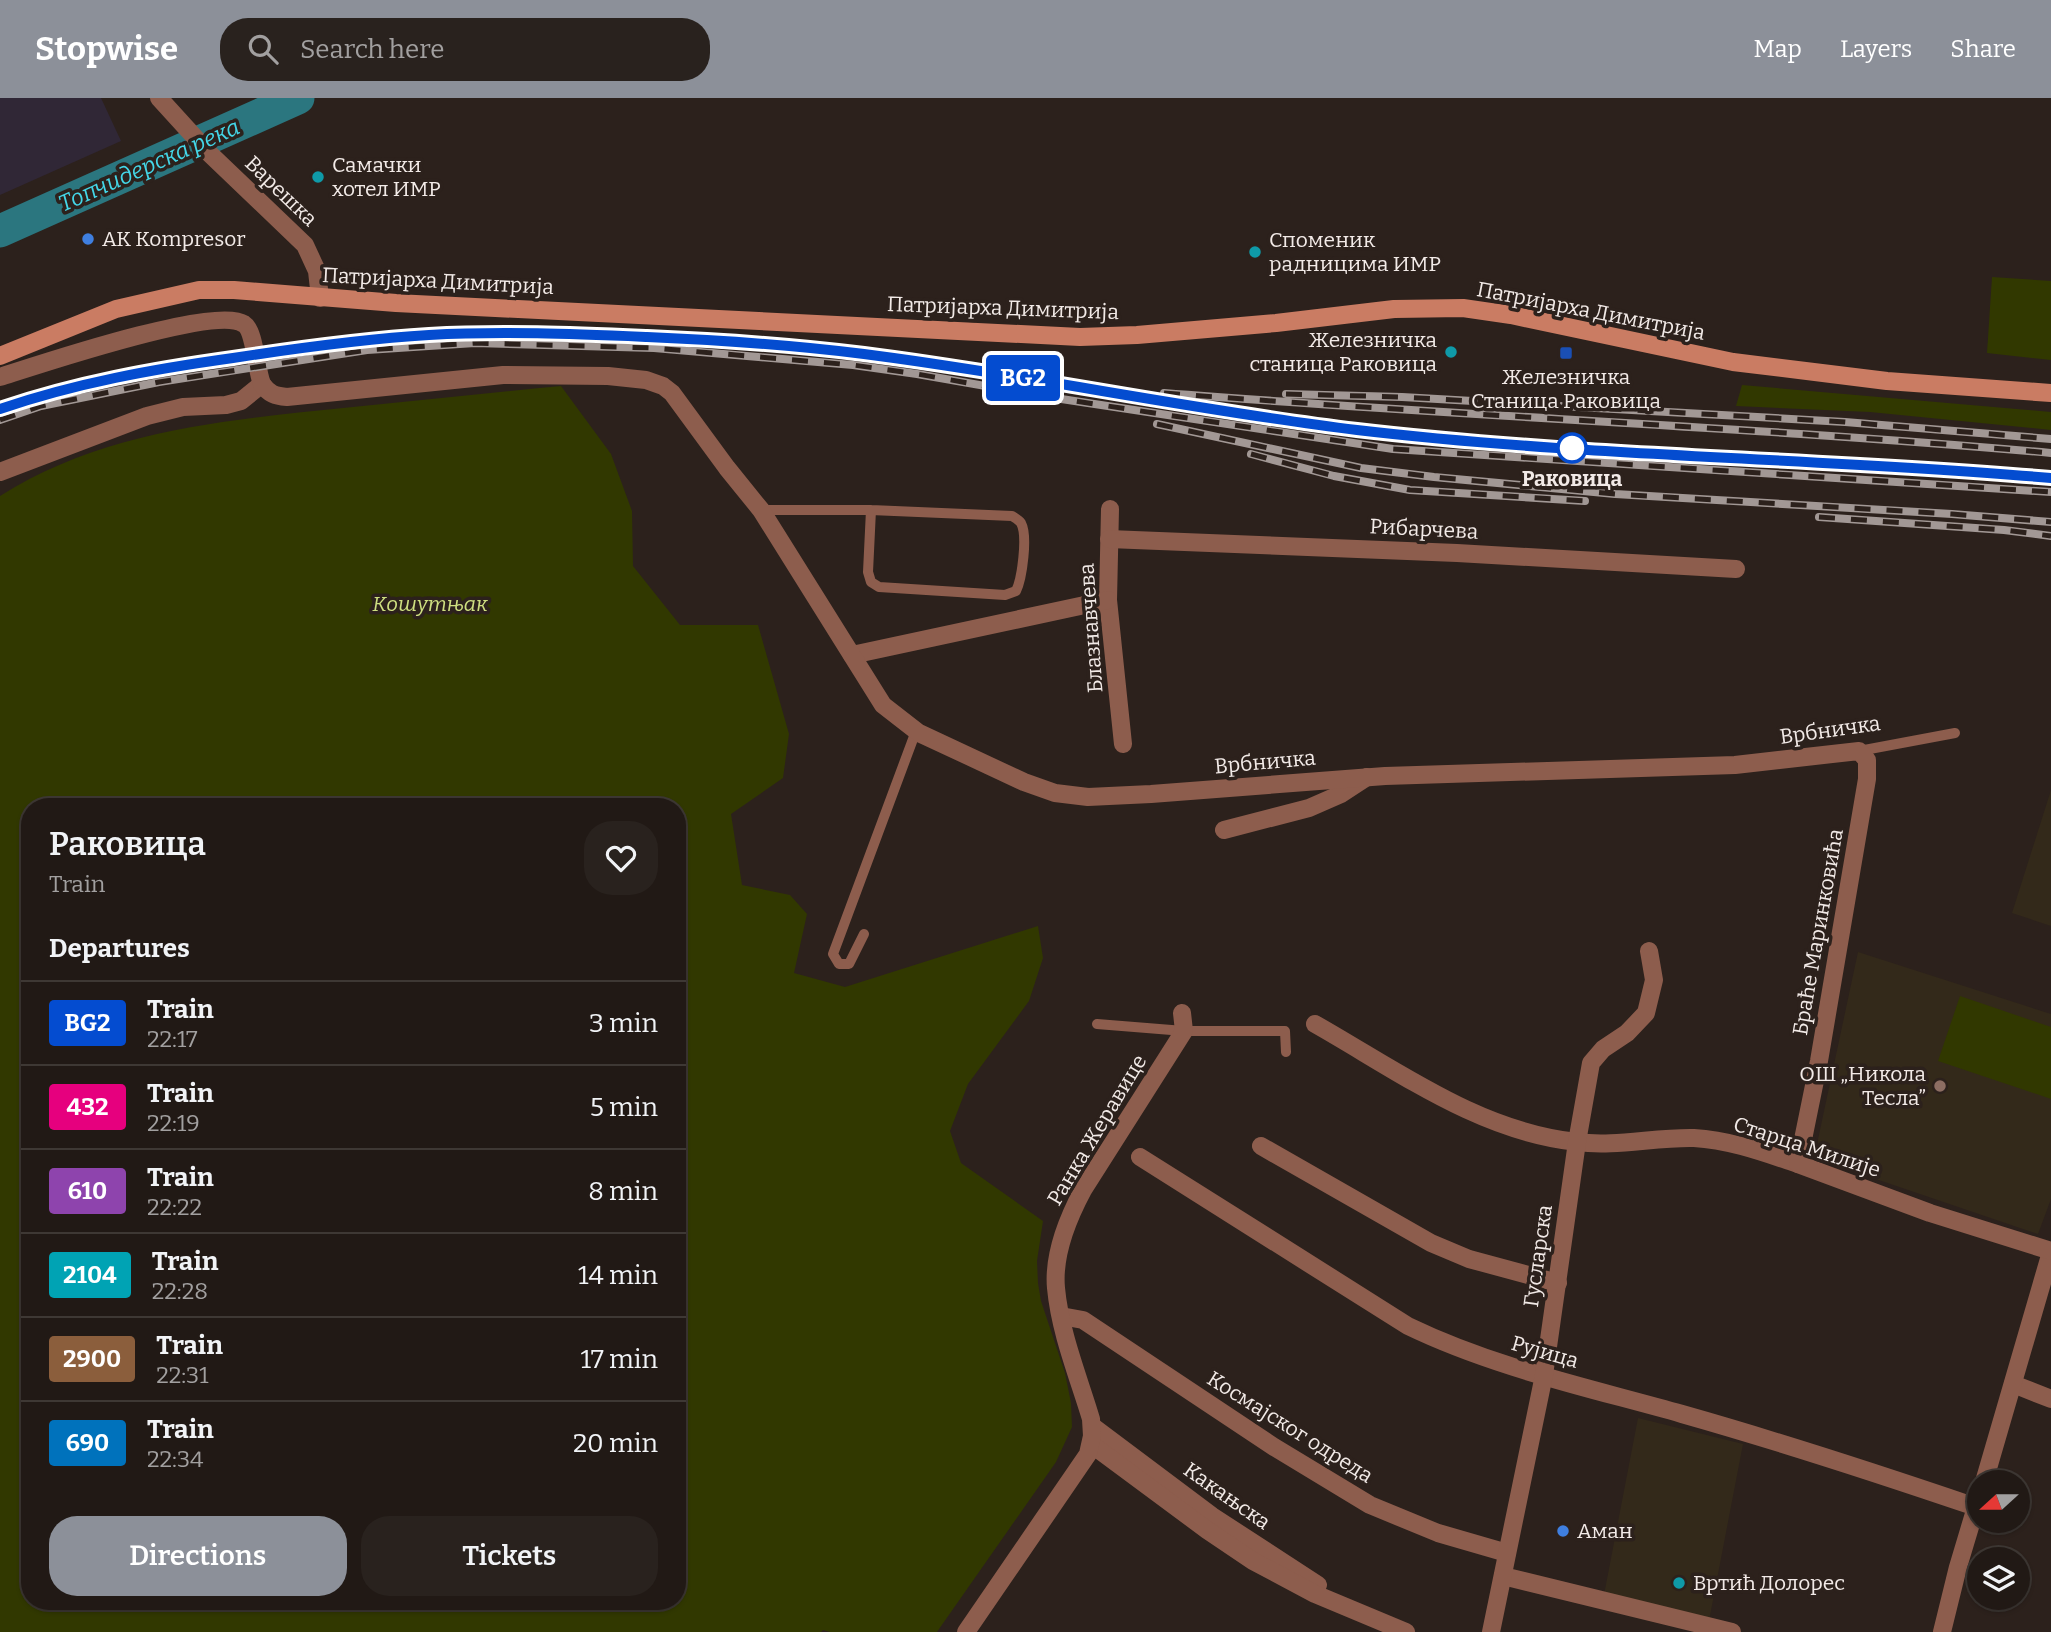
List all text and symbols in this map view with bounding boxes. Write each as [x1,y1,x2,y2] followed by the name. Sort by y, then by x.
[220,18,710,81] search box
[35,29,178,69] text: Stopwise
[244,30,282,68] icon: search
[300,34,444,65] text: Search here
[1754,35,1802,63] text: Map
[1840,35,1912,63] text: Layers
[1950,35,2016,63] text: Share
[54,113,244,217] water label: Топчидерска река
[239,150,323,232] street label: Варешка
[332,152,441,202] place label: Самачки хотел ИМР
[310,169,326,185] marker: Самачки хотел ИМР
[102,226,246,252] place label: AK Kompresor
[1269,227,1441,277] place label: Споменик радницима ИМР
[80,231,96,247] marker: AK Kompresor
[1247,244,1263,260] marker: Споменик радницима ИМР
[321,262,555,300] street label: Патријарха Димитрија
[1475,276,1708,346] street label: Патријарха Димитрија
[887,291,1120,325] street label: Патријарха Димитрија
[1249,327,1437,377] place label: Железничка станица Раковица
[1443,344,1459,360] marker: Железничка станица Раковица
[1558,345,1574,361] marker: Железничка Станица Раковица
[983,355,1063,401] line badge: BG2
[1000,364,1046,392] text: BG2
[1471,364,1661,414] place label: Железничка Станица Раковица
[1557,433,1587,463] marker: Раковица
[1522,466,1623,492] place label: Раковица
[1369,513,1480,545] street label: Рибарчева
[1073,562,1109,694] street label: Блазнавчева
[372,591,488,617] park label: Кошутњак
[1778,710,1883,750] street label: Врбничка
[1213,745,1317,779] street label: Врбничка
[584,821,658,895] button: heart
[49,824,206,864] text: Раковица
[1787,826,1849,1037] street label: Браће Маринковића
[49,870,105,898] text: Train
[49,933,190,964] text: Departures
[147,994,214,1025] text: Train
[589,1008,658,1039] text: 3 min
[65,1009,110,1037] text: BG2
[147,1025,198,1053] text: 22:17
[1042,1050,1152,1210] street label: Ранка Жеравице
[1799,1061,1926,1111] place label: ОШ „Никола Тесла”
[147,1078,214,1109] text: Train
[1932,1078,1948,1094] marker: ОШ „Никола Тесла”
[590,1092,658,1123] text: 5 min
[67,1093,108,1121] text: 432
[147,1109,200,1137] text: 22:19
[1730,1111,1884,1183] street label: Старца Милије
[147,1162,214,1193] text: Train
[588,1176,658,1207] text: 8 min
[68,1177,107,1205] text: 610
[147,1193,202,1221] text: 22:22
[1518,1203,1558,1309] street label: Гусларска
[152,1246,218,1277] text: Train
[578,1260,658,1291] text: 14 min
[63,1261,117,1289] text: 2104
[152,1277,208,1305] text: 22:28
[156,1330,223,1361] text: Train
[1508,1330,1582,1374] street label: Рујица
[580,1344,658,1375] text: 17 min
[63,1345,121,1373] text: 2900
[156,1361,209,1389] text: 22:31
[1202,1365,1378,1489] street label: Космајског одреда
[147,1414,214,1445] text: Train
[573,1428,658,1459] text: 20 min
[66,1429,109,1457] text: 690
[147,1445,203,1473] text: 22:34
[1179,1457,1276,1536] street label: Какањска
[1967,1470,2030,1533] north arrow
[1967,1470,2030,1610] map controls
[49,1516,347,1596] button: Directions
[361,1516,658,1596] button: Tickets
[1577,1518,1633,1544] place label: Аман
[1555,1523,1571,1539] marker: Аман
[1967,1547,2030,1610] button: layers
[1693,1570,1845,1596] place label: Вртић Долорес
[1671,1575,1687,1591] marker: Вртић Долорес

